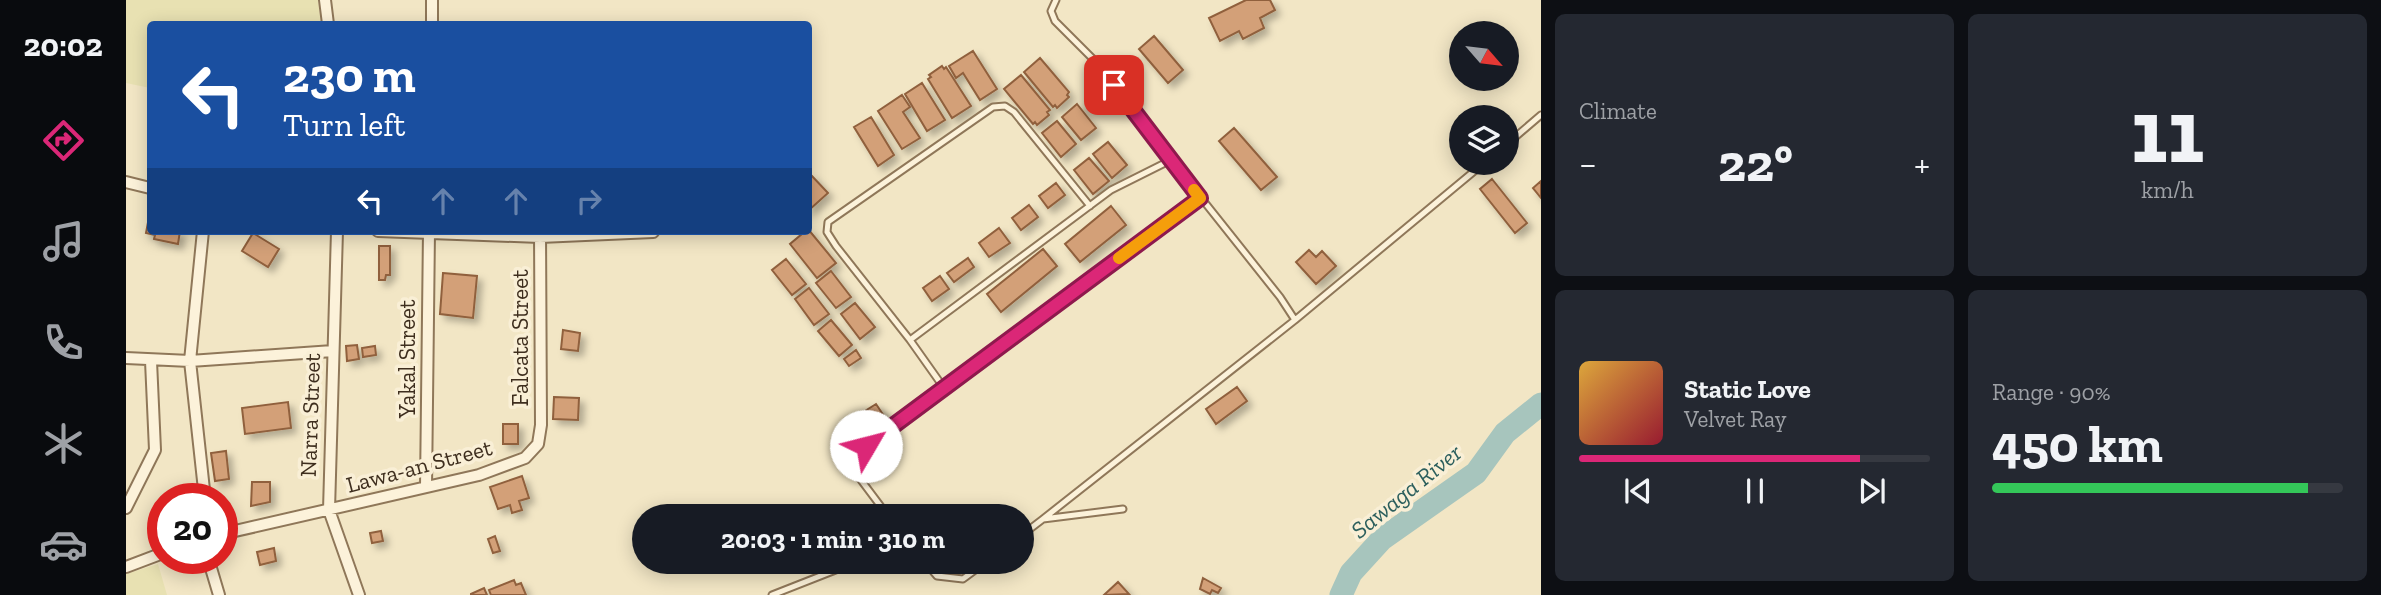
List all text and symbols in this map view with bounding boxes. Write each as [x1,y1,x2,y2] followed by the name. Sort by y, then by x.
[1449,21,1519,91] north arrow
[1449,21,1519,175] map controls
[23,26,103,64] text: 20:02
[283,46,416,105] text: 230 m
[168,49,259,140] icon: left
[1084,55,1144,115] pin
[1095,66,1133,104] icon: arrive
[2131,76,2204,185] text: 11
[1579,97,1657,125] text: Climate
[1449,105,1519,175] button: layers
[283,106,405,144] text: Turn left
[39,116,88,165] icon: directions
[1718,132,1793,194] text: 22°
[1579,141,1597,187] text: −
[1914,141,1930,187] text: +
[2141,176,2194,204] text: km/h
[351,182,389,220] icon: left
[424,182,462,220] icon: ahead
[497,182,535,220] icon: ahead
[570,182,608,220] icon: right
[39,217,88,266] icon: music
[506,269,534,406] street label: Falcata Street
[393,299,421,419] street label: Yakal Street
[39,318,88,367] icon: phone
[294,352,326,477] street label: Narra Street
[1684,373,1811,405] text: Static Love
[1992,378,2111,406] text: Range · 90%
[1684,405,1786,433] text: Velvet Ray
[829,409,903,483] position arrow
[1992,413,2163,475] text: 450 km
[39,419,88,468] icon: climate
[343,433,495,499] street label: Lawa-an Street
[1345,437,1468,544] water label: Sawaga River
[1619,472,1657,510] icon: previous
[1736,472,1774,510] icon: pause
[1853,472,1891,510] icon: next
[147,483,238,574] speed limit sign: 20
[39,520,88,569] icon: car
[721,523,945,555] text: 20:03 · 1 min · 310 m

